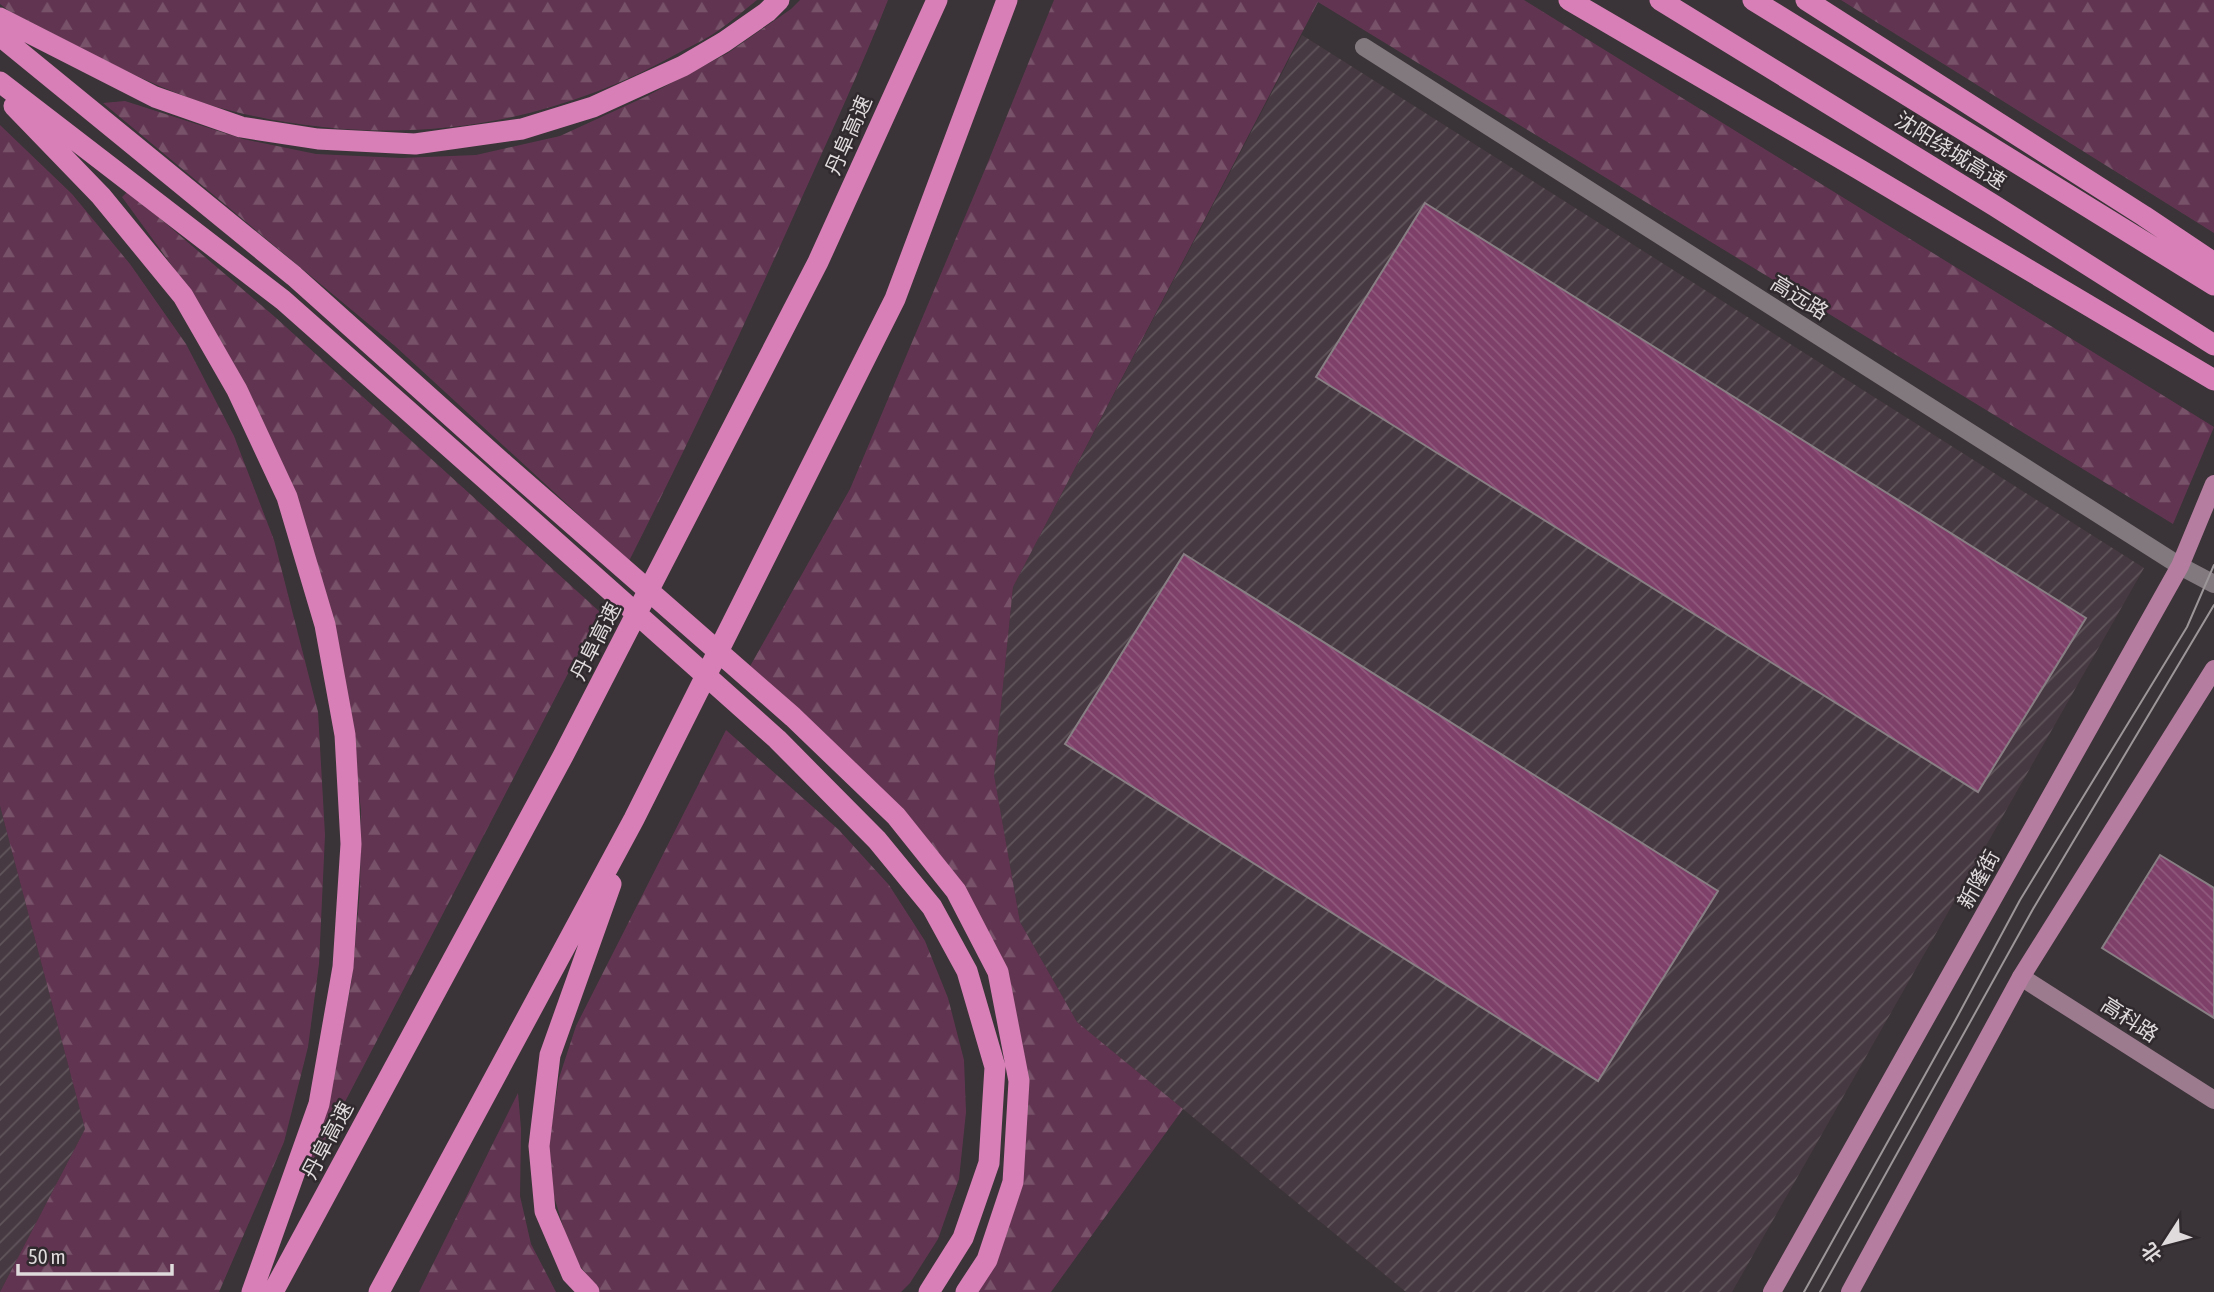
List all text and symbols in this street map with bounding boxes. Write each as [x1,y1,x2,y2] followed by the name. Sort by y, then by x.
[820,92,876,178] street label: 丹阜高速
[1891,106,2011,194] street label: 沈阳绕城高速
[1767,270,1833,324] street label: 高远路
[565,598,625,684] street label: 丹阜高速
[1952,846,2004,912] street label: 新隆街
[2097,992,2163,1046] street label: 高科路
[297,1097,357,1183] street label: 丹阜高速
[2130,1208,2200,1278] north arrow
[18,1232,172,1276] scale bar
[2137,1239,2166,1267] text: 北
[28,1244,66,1268] text: 50 m

